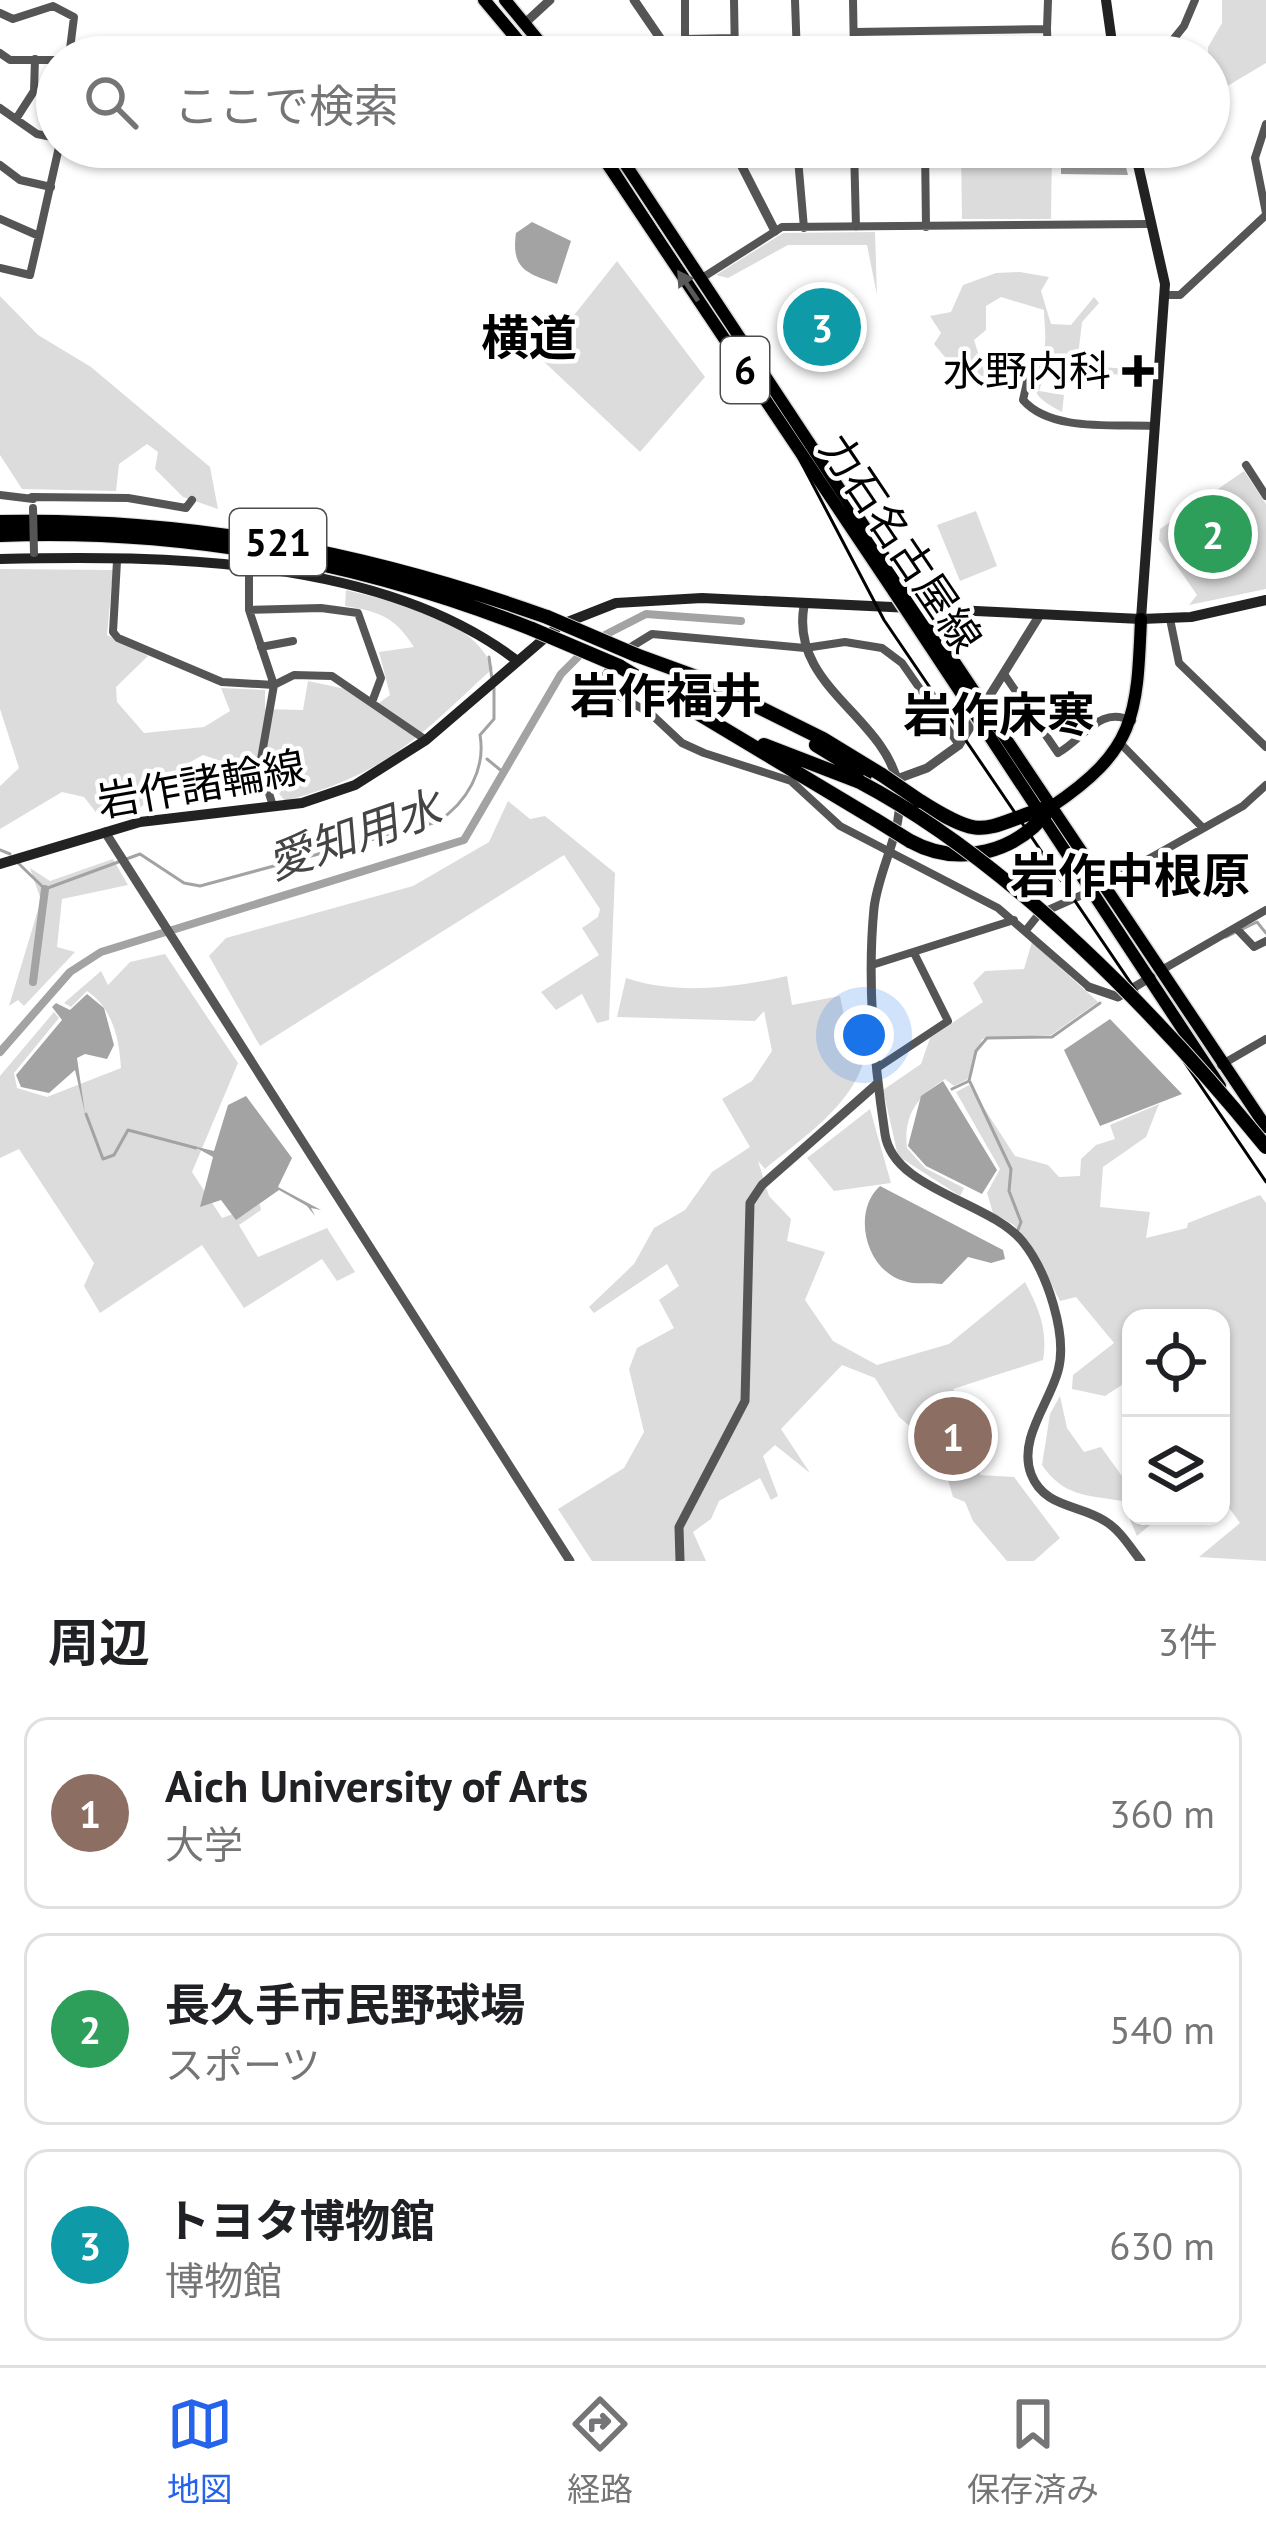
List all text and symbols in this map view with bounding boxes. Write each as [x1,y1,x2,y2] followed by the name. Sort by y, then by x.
[36,36,1230,168] search box
[78,69,144,135] icon: search
[174,76,399,134] text: ここで検索
[677,269,699,302] one-way arrow
[783,282,861,372] pin: 3
[481,306,577,368] district label: 横道
[721,337,769,403] road number: 6
[943,343,1111,398] place label: 水野内科
[1122,355,1154,387] marker: 水野内科
[808,423,995,663] street label: 力石名古屋線
[1174,489,1252,579] pin: 2
[230,509,326,575] road number: 521
[570,664,762,726] district label: 岩作福井
[903,683,1095,745] district label: 岩作床寒
[93,738,309,829] street label: 岩作諸輪線
[259,776,453,891] water label: 愛知用水
[1010,844,1250,906] district label: 岩作中根原
[834,1005,894,1065] your location
[1122,1309,1230,1525] map controls
[1122,1309,1230,1417] button: locate
[914,1391,992,1481] pin: 1
[1122,1417,1230,1525] button: layers
[48,1609,150,1675] text: 周辺
[1158,1616,1218,1667] text: 3件
[165,1756,588,1814] text: Aich University of Arts
[79,1788,101,1839] text: 1
[1109,1788,1215,1839] text: 360 m
[165,1819,243,1870] text: 大学
[165,1975,525,2033] text: 長久手市民野球場
[79,2004,101,2055] text: 2
[1109,2004,1215,2055] text: 540 m
[165,2039,320,2090] text: スポーツ
[165,2191,435,2249] text: トヨタ博物館
[79,2220,101,2271] text: 3
[1109,2220,1215,2271] text: 630 m
[165,2255,282,2306] text: 博物館
[167,2391,233,2511] tab: 地図
[567,2391,633,2511] tab: 経路
[967,2391,1099,2511] tab: 保存済み

